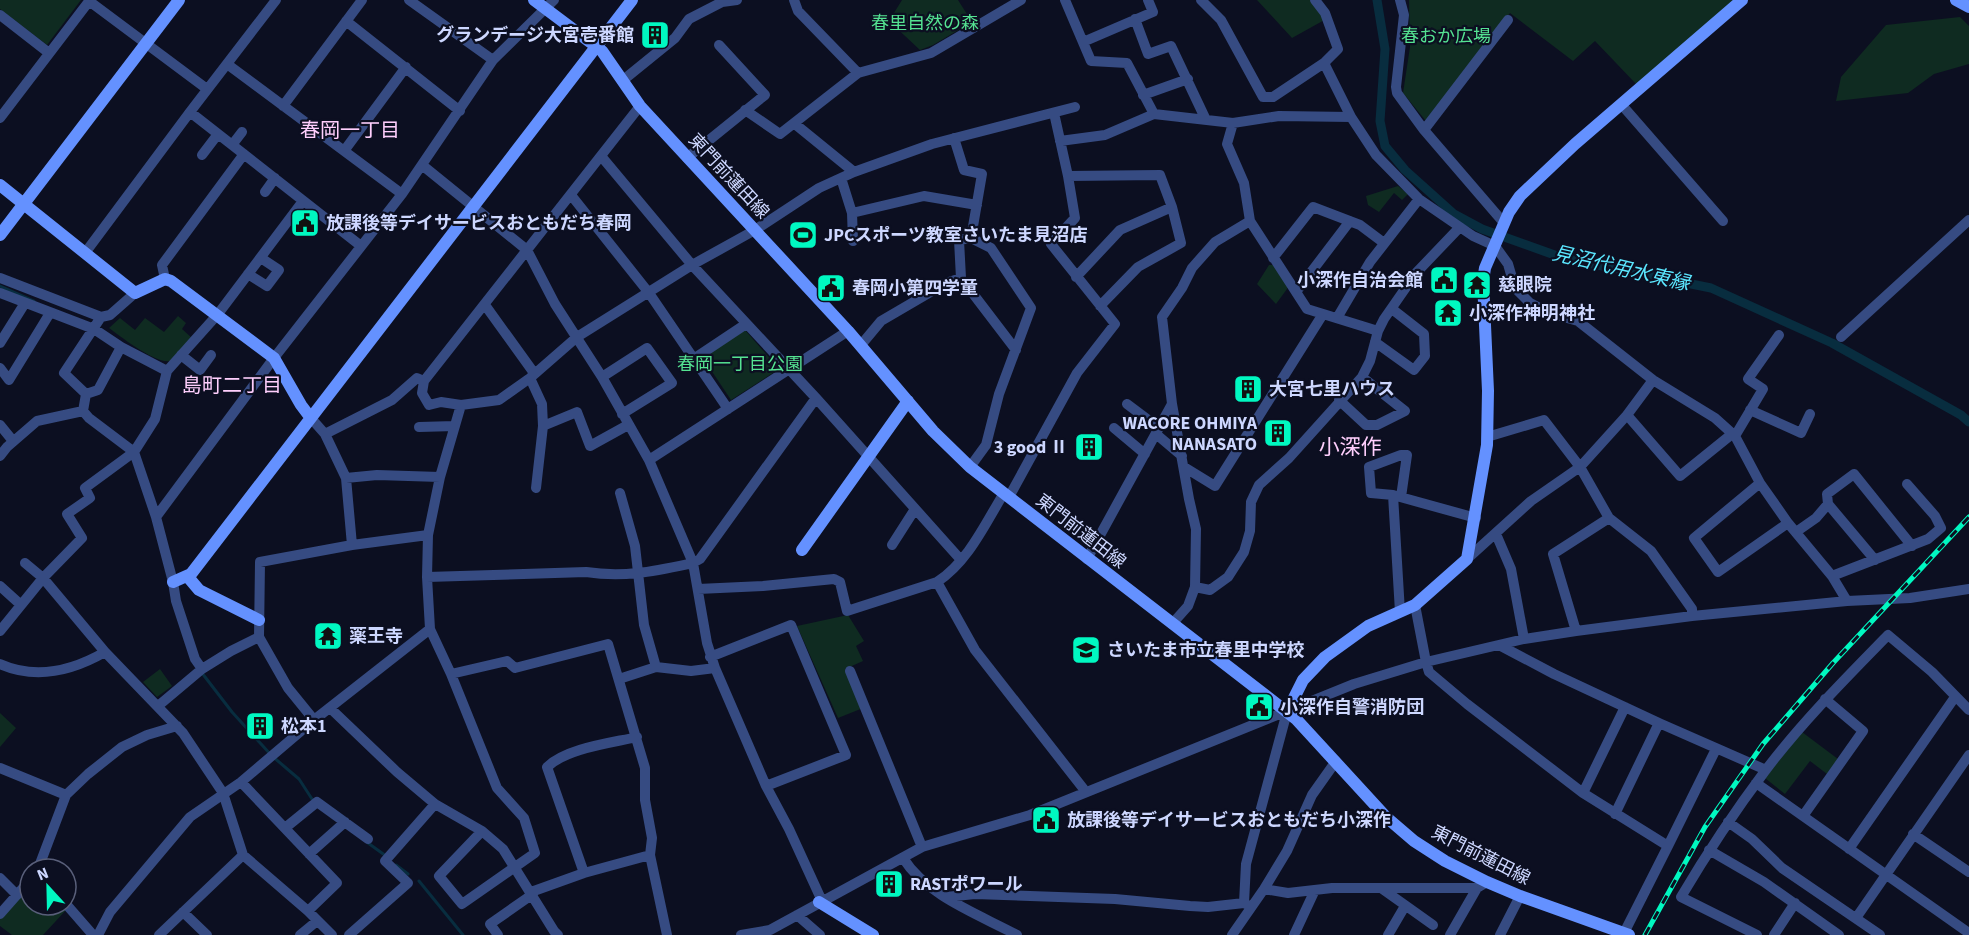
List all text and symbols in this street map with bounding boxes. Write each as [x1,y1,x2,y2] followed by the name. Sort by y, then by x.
[871,11,979,36] park label: 春里自然の森
[639,19,671,51] building icon: グランデージ大宮壱番館
[436,23,634,48] place label: グランデージ大宮壱番館
[1401,24,1491,49] park label: 春おか広場
[300,117,400,145] district label: 春岡一丁目
[683,128,775,224] street label: 東門前蓮田線
[289,207,321,239] public building icon: 放課後等デイサービスおともだち春岡
[326,211,632,236] place label: 放課後等デイサービスおともだち春岡
[787,219,819,251] sports icon: JPCスポーツ教室さいたま見沼店
[824,223,1087,248] place label: JPCスポーツ教室さいたま見沼店
[1549,240,1694,299] water label: 見沼代用水東縁
[1428,264,1460,296] public building icon: 小深作自治会館
[1297,268,1423,293] place label: 小深作自治会館
[1461,269,1493,301] temple icon: 慈眼院
[815,272,847,304] public building icon: 春岡小第四学童
[1498,273,1552,298] place label: 慈眼院
[852,276,978,301] place label: 春岡小第四学童
[1432,297,1464,329] temple icon: 小深作神明神社
[1469,301,1595,326] place label: 小深作神明神社
[677,352,803,377] park label: 春岡一丁目公園
[182,372,282,400] district label: 島町二丁目
[1232,373,1264,405] building icon: 大宮七里ハウス
[1269,377,1395,402] place label: 大宮七里ハウス
[1123,411,1258,457] place label: WACORE OHMIYA NANASATO
[1262,417,1294,449] building icon: WACORE OHMIYA NANASATO
[1073,431,1105,463] building icon: 3 good Ⅱ
[1319,432,1382,462] district label: 小深作
[994,435,1068,460] place label: 3 good Ⅱ
[1030,488,1131,574] street label: 東門前蓮田線
[312,620,344,652] temple icon: 薬王寺
[349,624,403,649] place label: 薬王寺
[1070,634,1102,666] school or university icon: さいたま市立春里中学校
[1107,638,1304,663] place label: さいたま市立春里中学校
[1243,691,1275,723] public building icon: 小深作自警消防団
[1280,695,1424,720] place label: 小深作自警消防団
[244,710,276,742] building icon: 松本1
[281,714,327,739] place label: 松本1
[1030,804,1062,836] public building icon: 放課後等デイサービスおともだち小深作
[1067,808,1391,833] place label: 放課後等デイサービスおともだち小深作
[1427,820,1535,891] street label: 東門前蓮田線
[18,857,78,917] north arrow
[34,862,52,886] text: N
[873,868,905,900] building icon: RASTポワール
[910,872,1023,897] place label: RASTポワール

